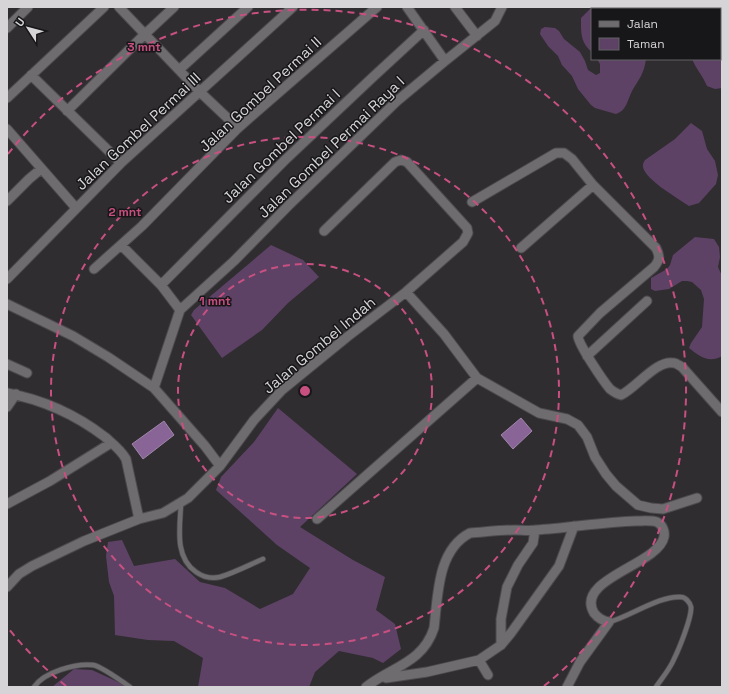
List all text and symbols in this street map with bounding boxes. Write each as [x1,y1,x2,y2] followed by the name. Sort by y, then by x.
[8,8,48,48] north arrow
[591,8,721,60] legend
[12,15,28,29] text: U
[627,16,658,32] text: Jalan
[195,33,325,155] street label: Jalan Gombel Permai II
[627,36,664,52] text: Taman
[127,39,161,55] text: 3 mnt
[72,68,204,194] street label: Jalan Gombel Permai III
[254,72,408,222] street label: Jalan Gombel Permai Raya I
[218,85,344,207] street label: Jalan Gombel Permai I
[108,204,142,220] text: 2 mnt
[259,292,379,398] street label: Jalan Gombel Indah
[199,293,231,309] text: 1 mnt
[298,384,312,398] centre of rings

